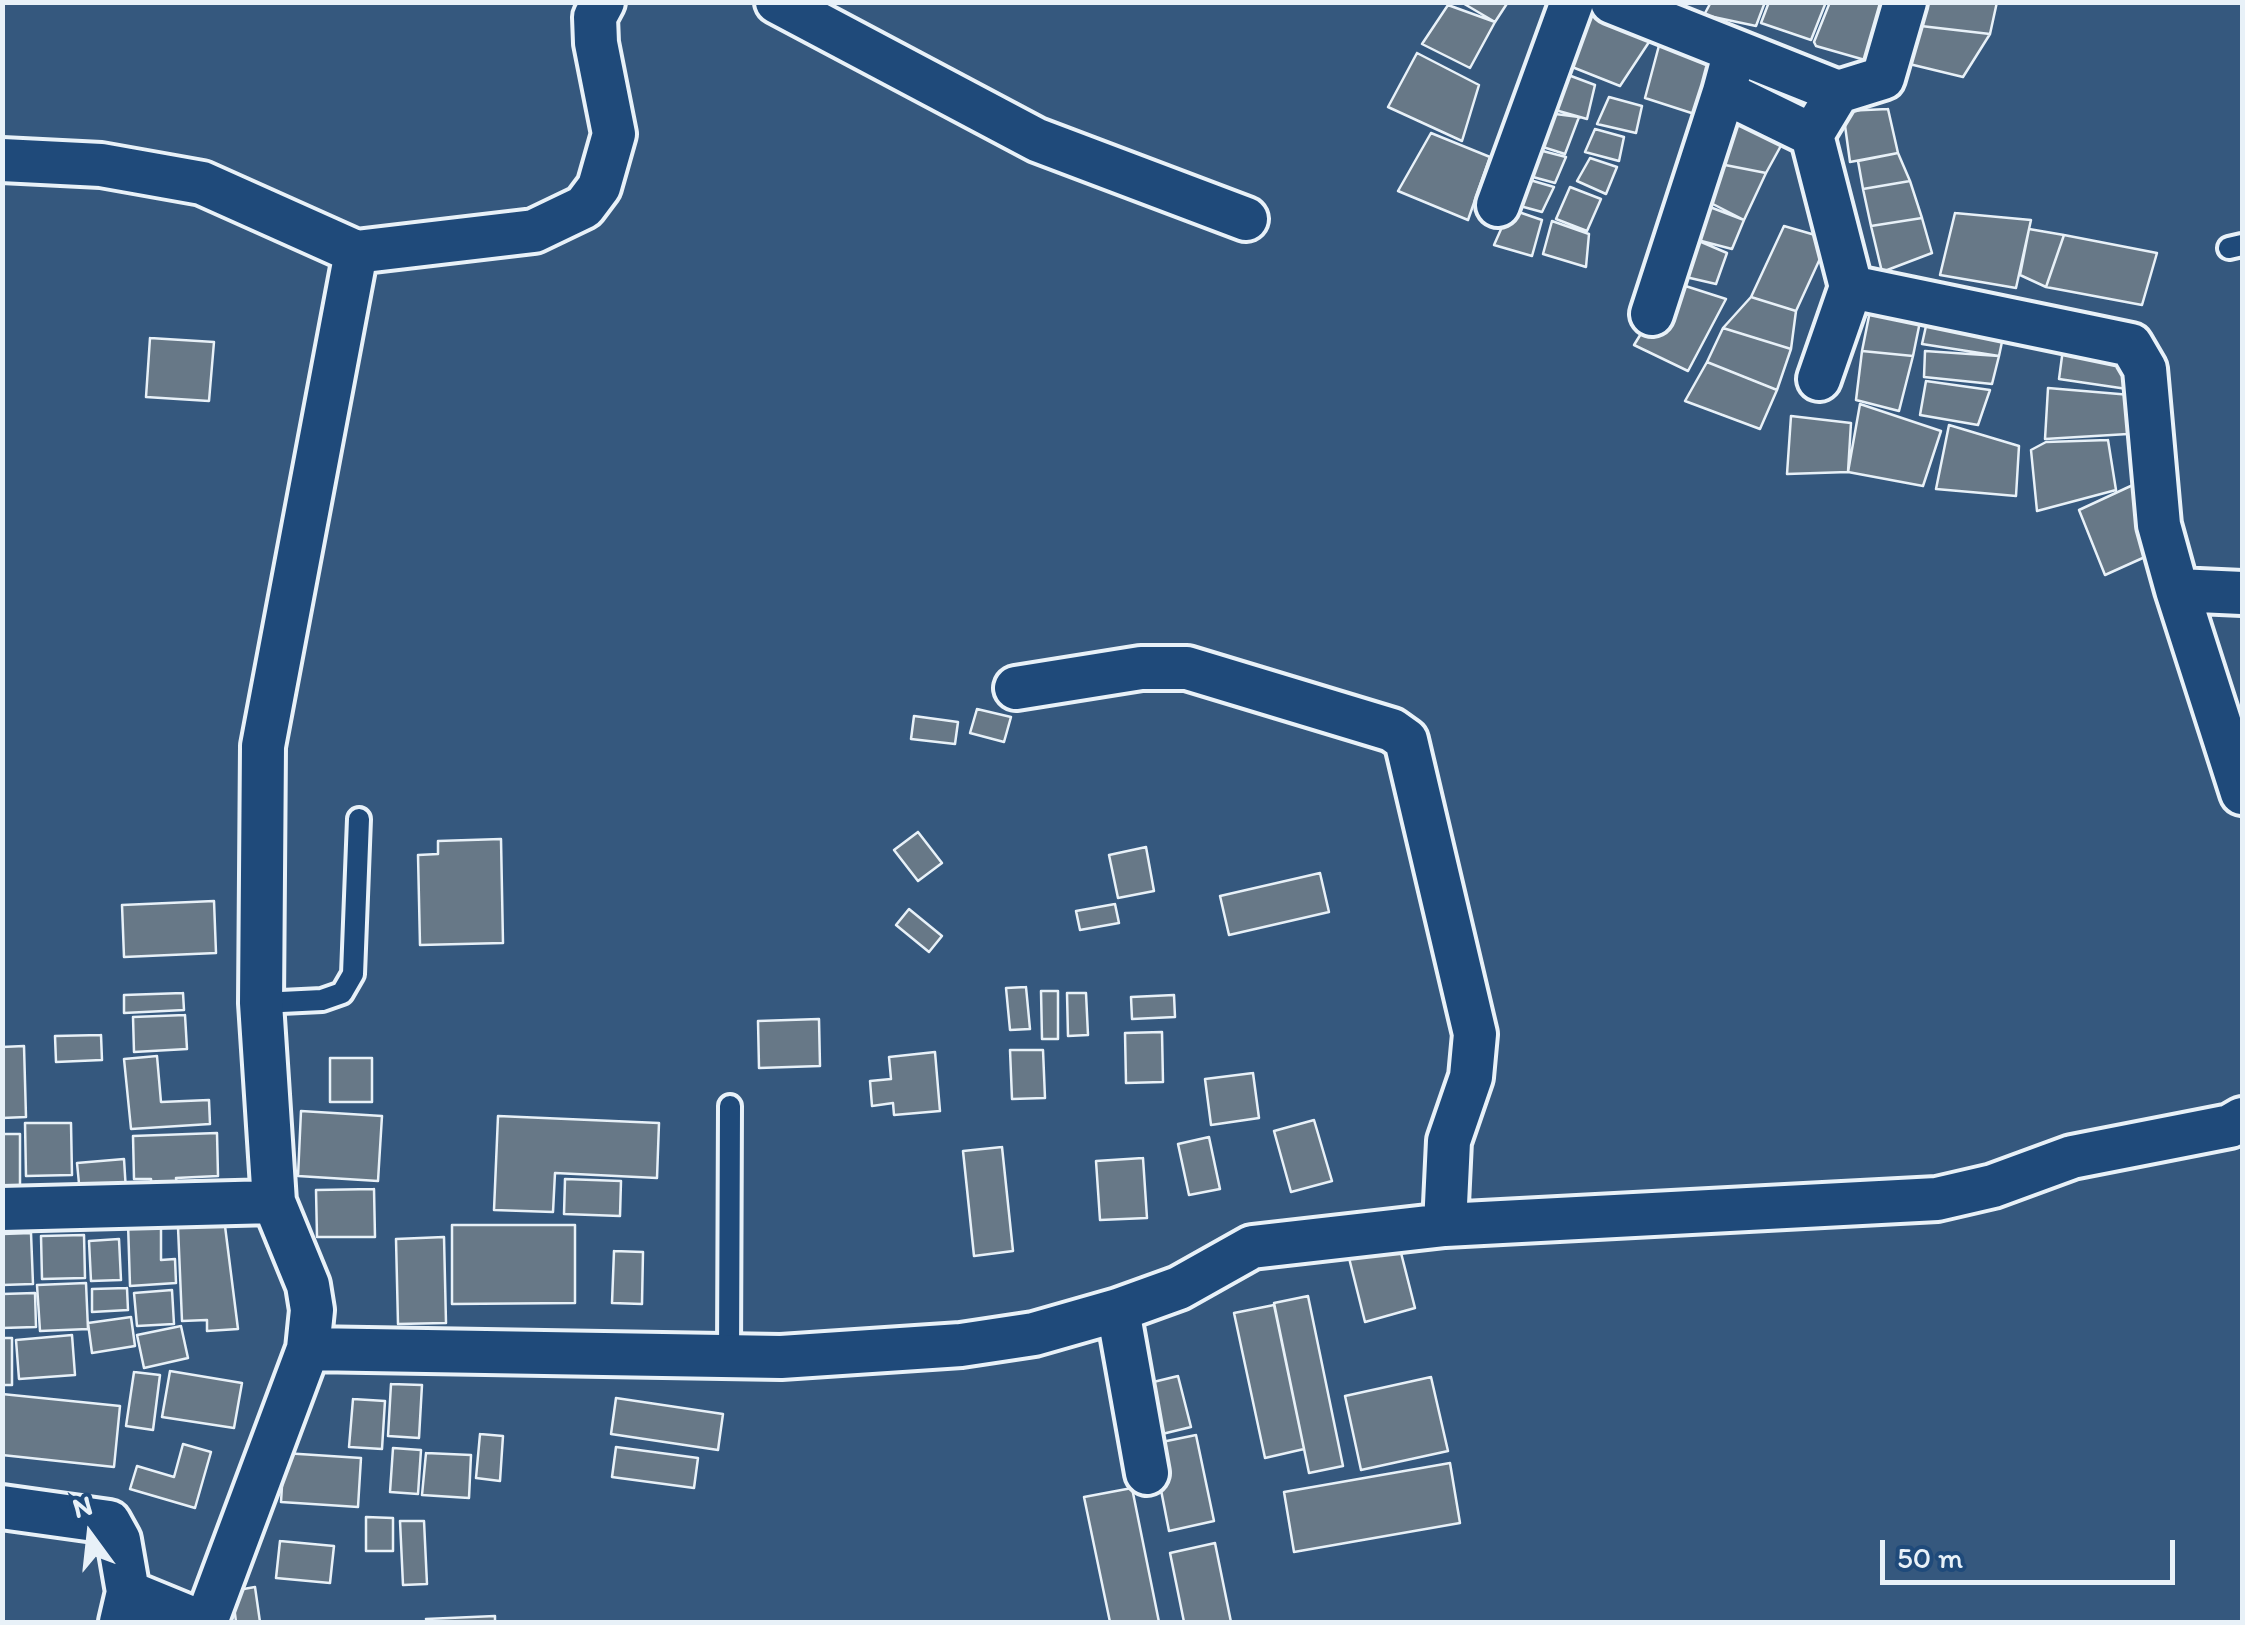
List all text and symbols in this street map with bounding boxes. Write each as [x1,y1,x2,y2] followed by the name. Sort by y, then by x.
[40,1485,140,1585] north arrow
[69,1487,96,1525] text: N
[1885,1520,2180,1582] scale bar
[1897,1539,1963,1576] text: 50 m

